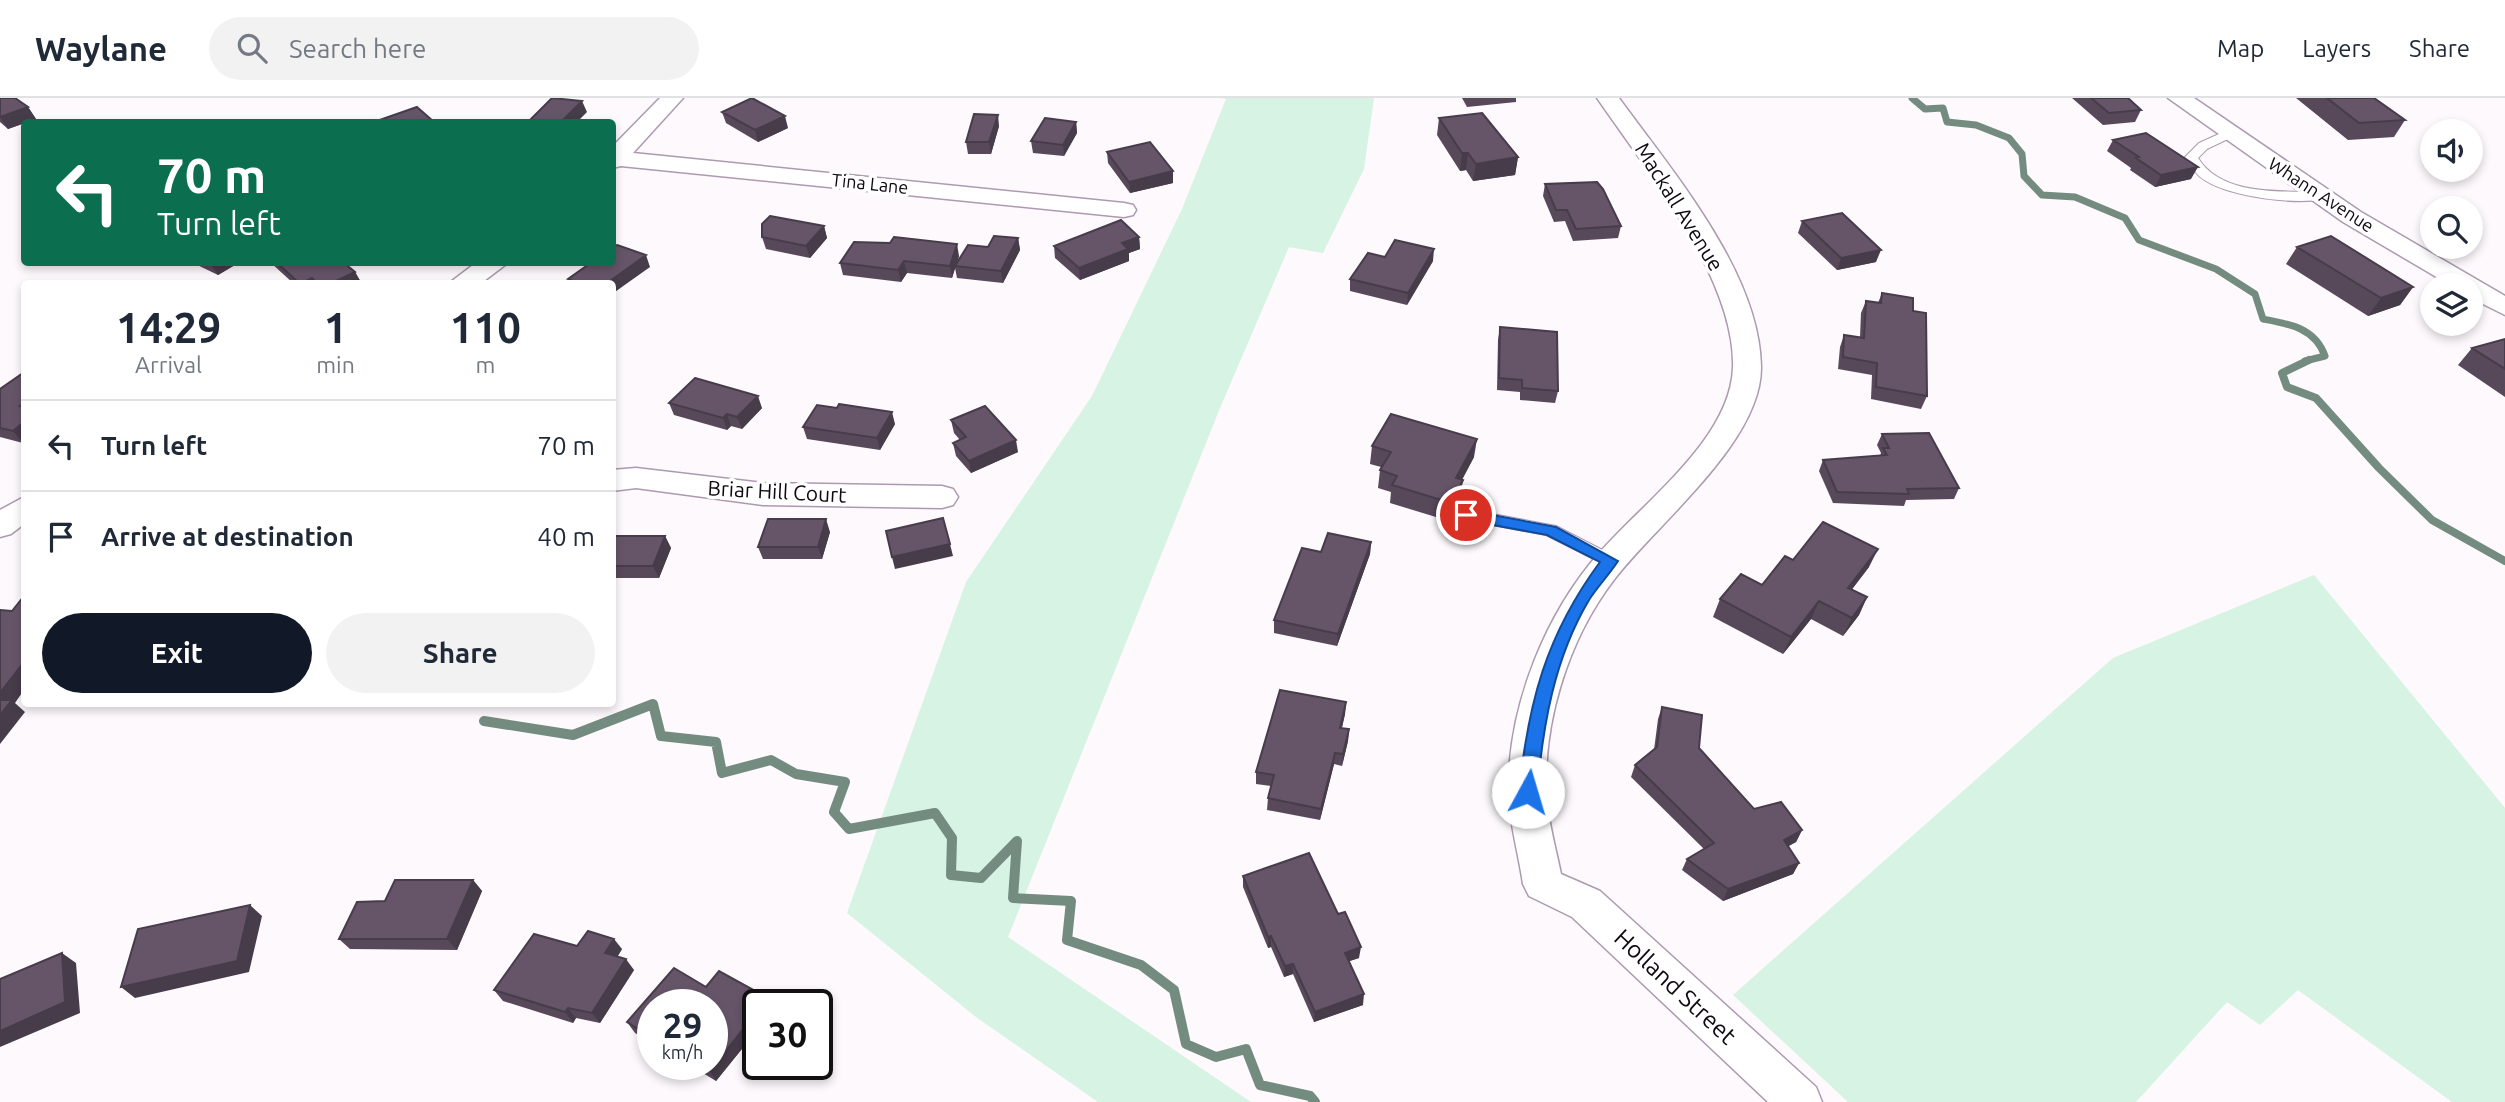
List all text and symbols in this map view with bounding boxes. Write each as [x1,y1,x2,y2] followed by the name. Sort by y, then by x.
[209,17,699,80] search box
[233,29,271,67] icon: search
[35,30,167,67] text: Waylane
[289,34,426,63] text: Search here
[2217,35,2264,62] text: Map
[2302,35,2371,62] text: Layers
[2409,35,2470,62] text: Share
[2420,119,2483,336] map controls
[2420,119,2483,182] button: sound
[1631,138,1729,275] street label: Mackall Avenue
[42,147,133,238] icon: left
[157,147,266,202] text: 70 m
[2265,153,2378,236] street label: Whann Avenue
[831,169,909,197] street label: Tina Lane
[2420,196,2483,259] button: search
[157,205,281,241] text: Turn left
[2420,273,2483,336] button: layers
[116,304,221,351] text: 14:29
[324,304,347,351] text: 1
[450,304,521,351] text: 110
[135,352,202,377] text: Arrival
[316,352,355,377] text: min
[475,352,495,377] text: m
[42,427,80,465] icon: left
[101,431,207,460] text: Turn left
[537,431,595,460] text: 70 m
[707,475,847,507] street label: Briar Hill Court
[1436,485,1496,545] pin
[1447,496,1485,534] icon: arrive
[42,518,80,556] icon: arrive
[101,522,354,551] text: Arrive at destination
[537,522,595,551] text: 40 m
[42,613,312,693] button: Exit
[326,613,595,693] button: Share
[1491,755,1565,829] position arrow
[1609,924,1742,1050] street label: Holland Street
[742,989,833,1080] speed limit sign: 30
[663,1005,702,1045] text: 29
[662,1042,703,1062] text: km/h

